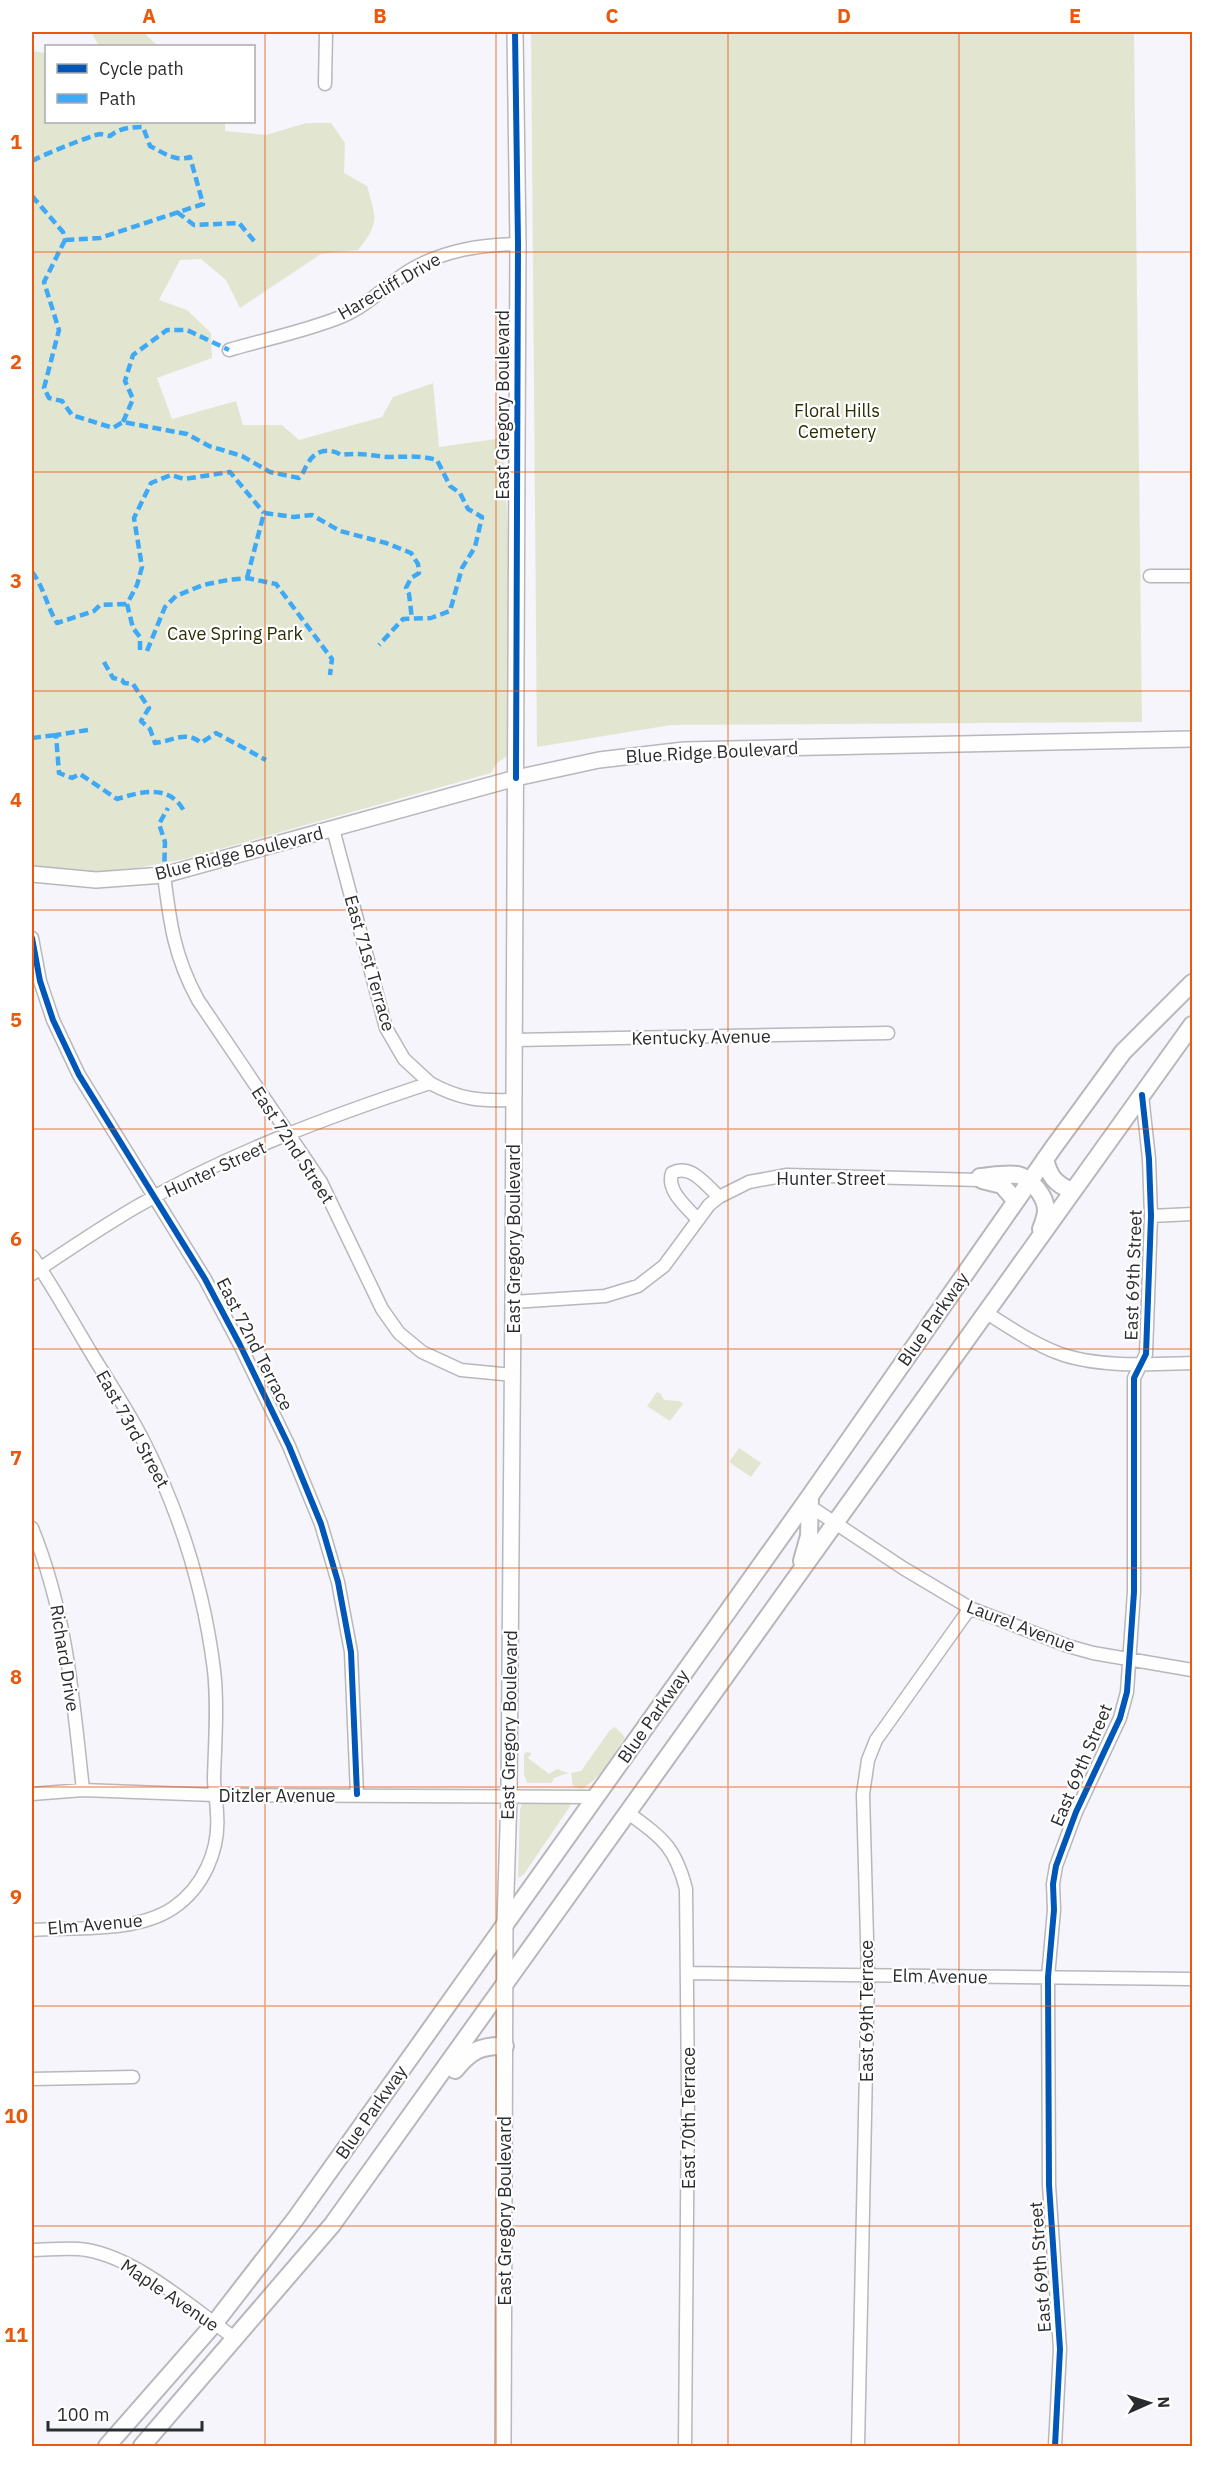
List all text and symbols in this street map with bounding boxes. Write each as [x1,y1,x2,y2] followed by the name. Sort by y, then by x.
[142,2,156,29] text: A
[373,2,387,29] text: B
[605,2,619,29] text: C
[837,2,851,29] text: D
[1069,2,1081,29] text: E
[45,45,255,123] legend
[99,57,184,80] text: Cycle path
[99,87,136,110] text: Path
[10,128,22,155] text: 1
[334,247,445,325] street label: Harecliff Drive
[491,310,514,500] street label: East Gregory Boulevard
[10,348,22,375] text: 2
[794,399,880,443] park label: Floral Hills Cemetery
[10,567,22,594] text: 3
[167,622,303,645] park label: Cave Spring Park
[625,736,799,768] street label: Blue Ridge Boulevard
[10,786,22,813] text: 4
[152,821,326,885] street label: Blue Ridge Boulevard
[340,892,400,1034] street label: East 71st Terrace
[10,1006,22,1033] text: 5
[631,1024,771,1050] street label: Kentucky Avenue
[247,1082,339,1208] street label: East 72nd Street
[161,1135,269,1203] street label: Hunter Street
[502,1144,525,1334] street label: East Gregory Boulevard
[776,1167,886,1190] street label: Hunter Street
[1119,1209,1147,1341] street label: East 69th Street
[10,1225,22,1252] text: 6
[892,1268,974,1370] street label: Blue Parkway
[212,1274,299,1415] street label: East 72nd Terrace
[91,1366,175,1492] street label: East 73rd Street
[10,1444,22,1471] text: 7
[963,1595,1079,1657] street label: Laurel Avenue
[45,1603,85,1713] street label: Richard Drive
[496,1630,522,1820] street label: East Gregory Boulevard
[10,1663,22,1690] text: 8
[612,1665,694,1767] street label: Blue Parkway
[1045,1700,1117,1830] street label: East 69th Street
[219,1784,336,1807] street label: Ditzler Avenue
[10,1883,22,1910] text: 9
[46,1908,144,1940] street label: Elm Avenue
[855,1940,878,2082] street label: East 69th Terrace
[892,1964,988,1988] street label: Elm Avenue
[677,2047,700,2189] street label: East 70th Terrace
[330,2061,412,2163] street label: Blue Parkway
[4,2102,28,2129] text: 10
[493,2116,516,2306] street label: East Gregory Boulevard
[1024,2201,1056,2333] street label: East 69th Street
[116,2254,224,2336] street label: Maple Avenue
[4,2321,28,2348] text: 11
[1119,2373,1179,2433] north arrow
[48,2394,202,2432] scale bar
[1154,2396,1174,2409] text: N
[57,2403,109,2426] text: 100 m

